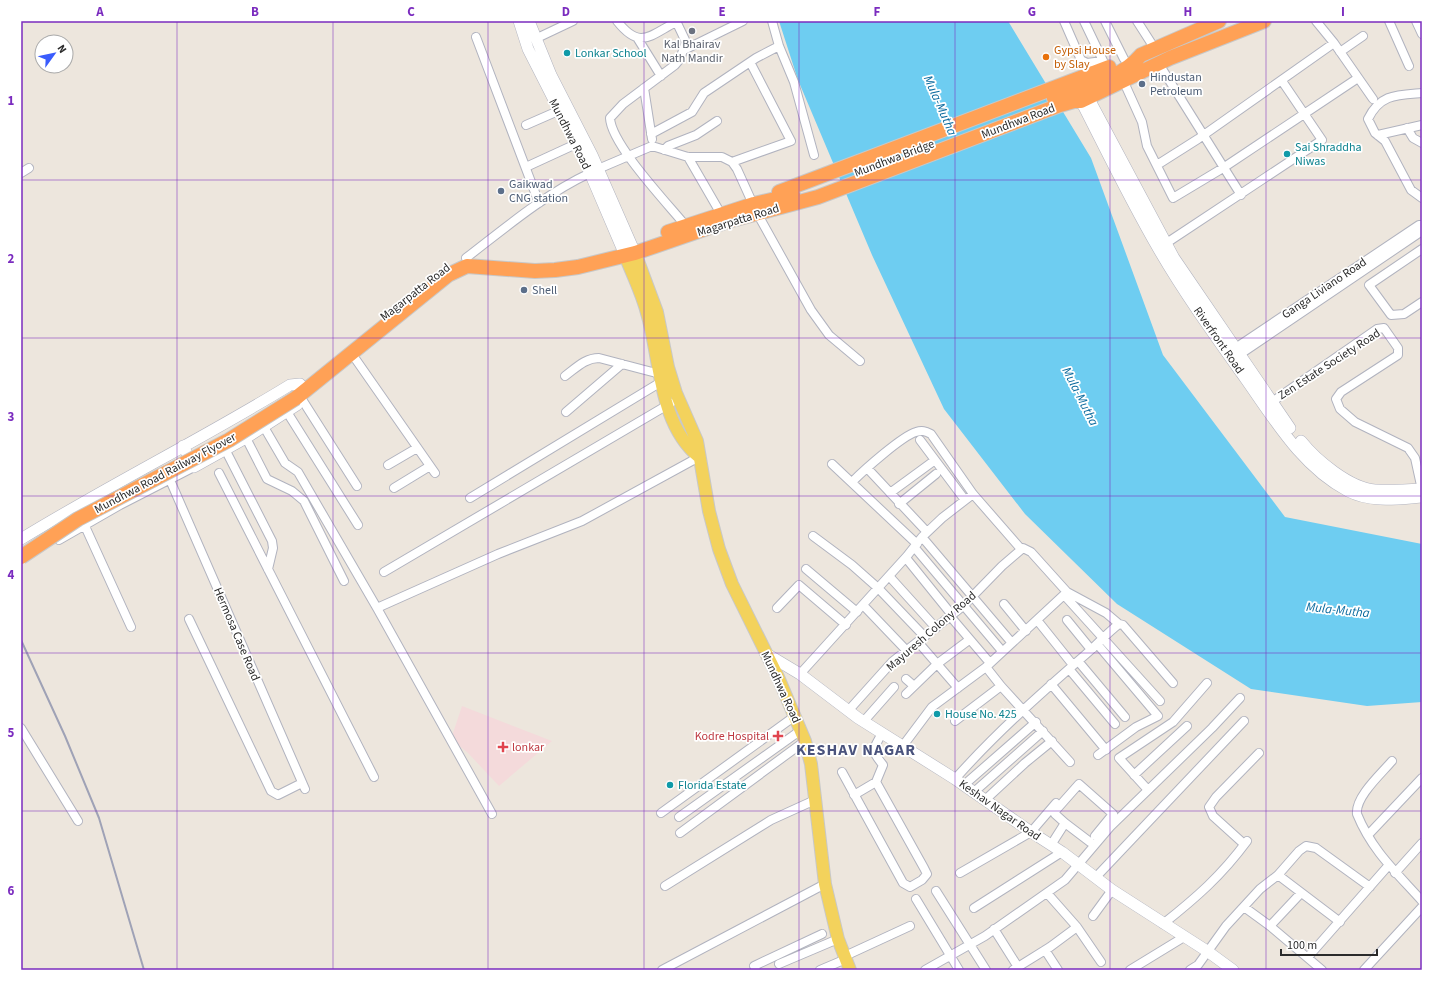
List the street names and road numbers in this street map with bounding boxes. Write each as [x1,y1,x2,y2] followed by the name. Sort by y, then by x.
[544,96,595,173] street label: Mundhwa Road
[979,100,1058,143] street label: Mundhwa Road
[852,135,937,182] street label: Mundhwa Bridge
[695,200,781,241] street label: Magarpatta Road
[1279,254,1370,323] street label: Ganga Liviano Road
[377,260,454,325] street label: Magarpatta Road
[1189,303,1248,377] street label: Riverfront Road
[1275,325,1384,404] street label: Zen Estate Society Road
[91,428,240,518] street label: Mundhwa Road Railway Flyover
[209,585,264,683] street label: Hermosa Case Road
[883,588,980,675] street label: Mayuresh Colony Road
[756,648,805,726] street label: Mundhwa Road
[955,776,1044,845] street label: Keshav Nagar Road

